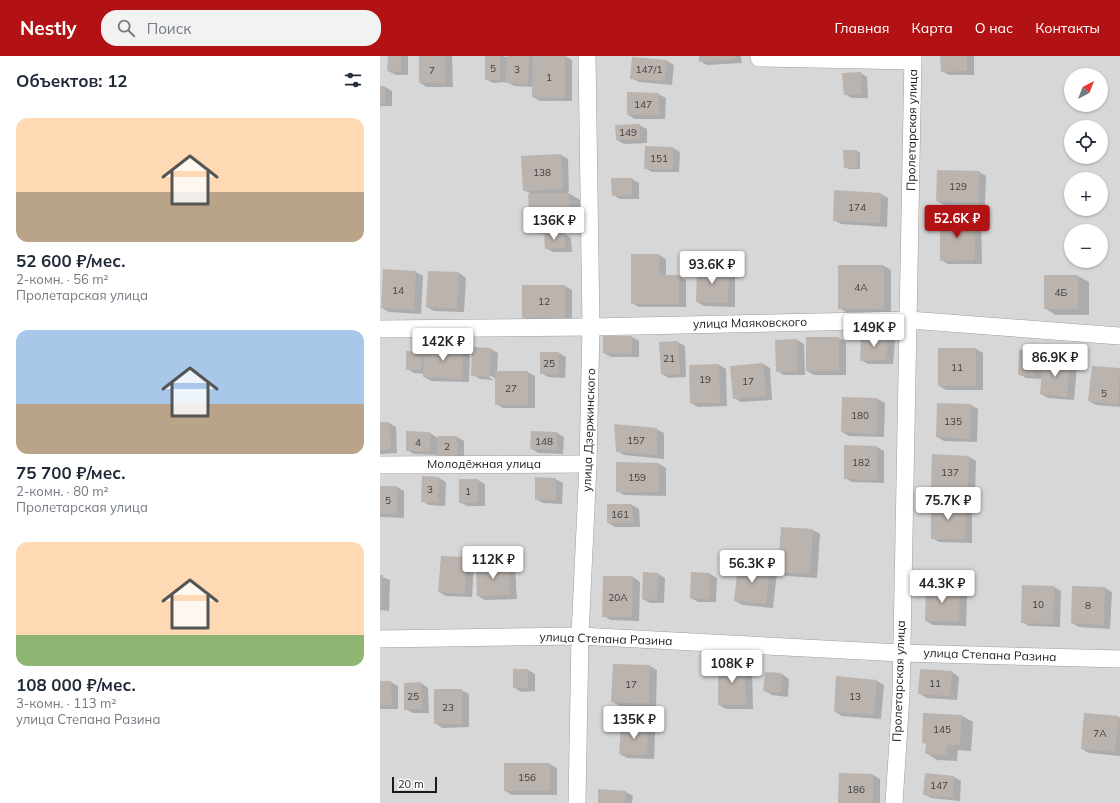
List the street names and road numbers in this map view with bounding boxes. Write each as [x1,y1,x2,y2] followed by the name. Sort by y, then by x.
[903,69,920,191] street label: Пролетарская улица
[693,314,807,331] street label: улица Маяковского
[579,368,598,492] street label: улица Дзержинского
[427,456,541,471] street label: Молодёжная улица
[889,620,908,742] street label: Пролетарская улица
[539,629,673,648] street label: улица Степана Разина
[923,645,1057,664] street label: улица Степана Разина

